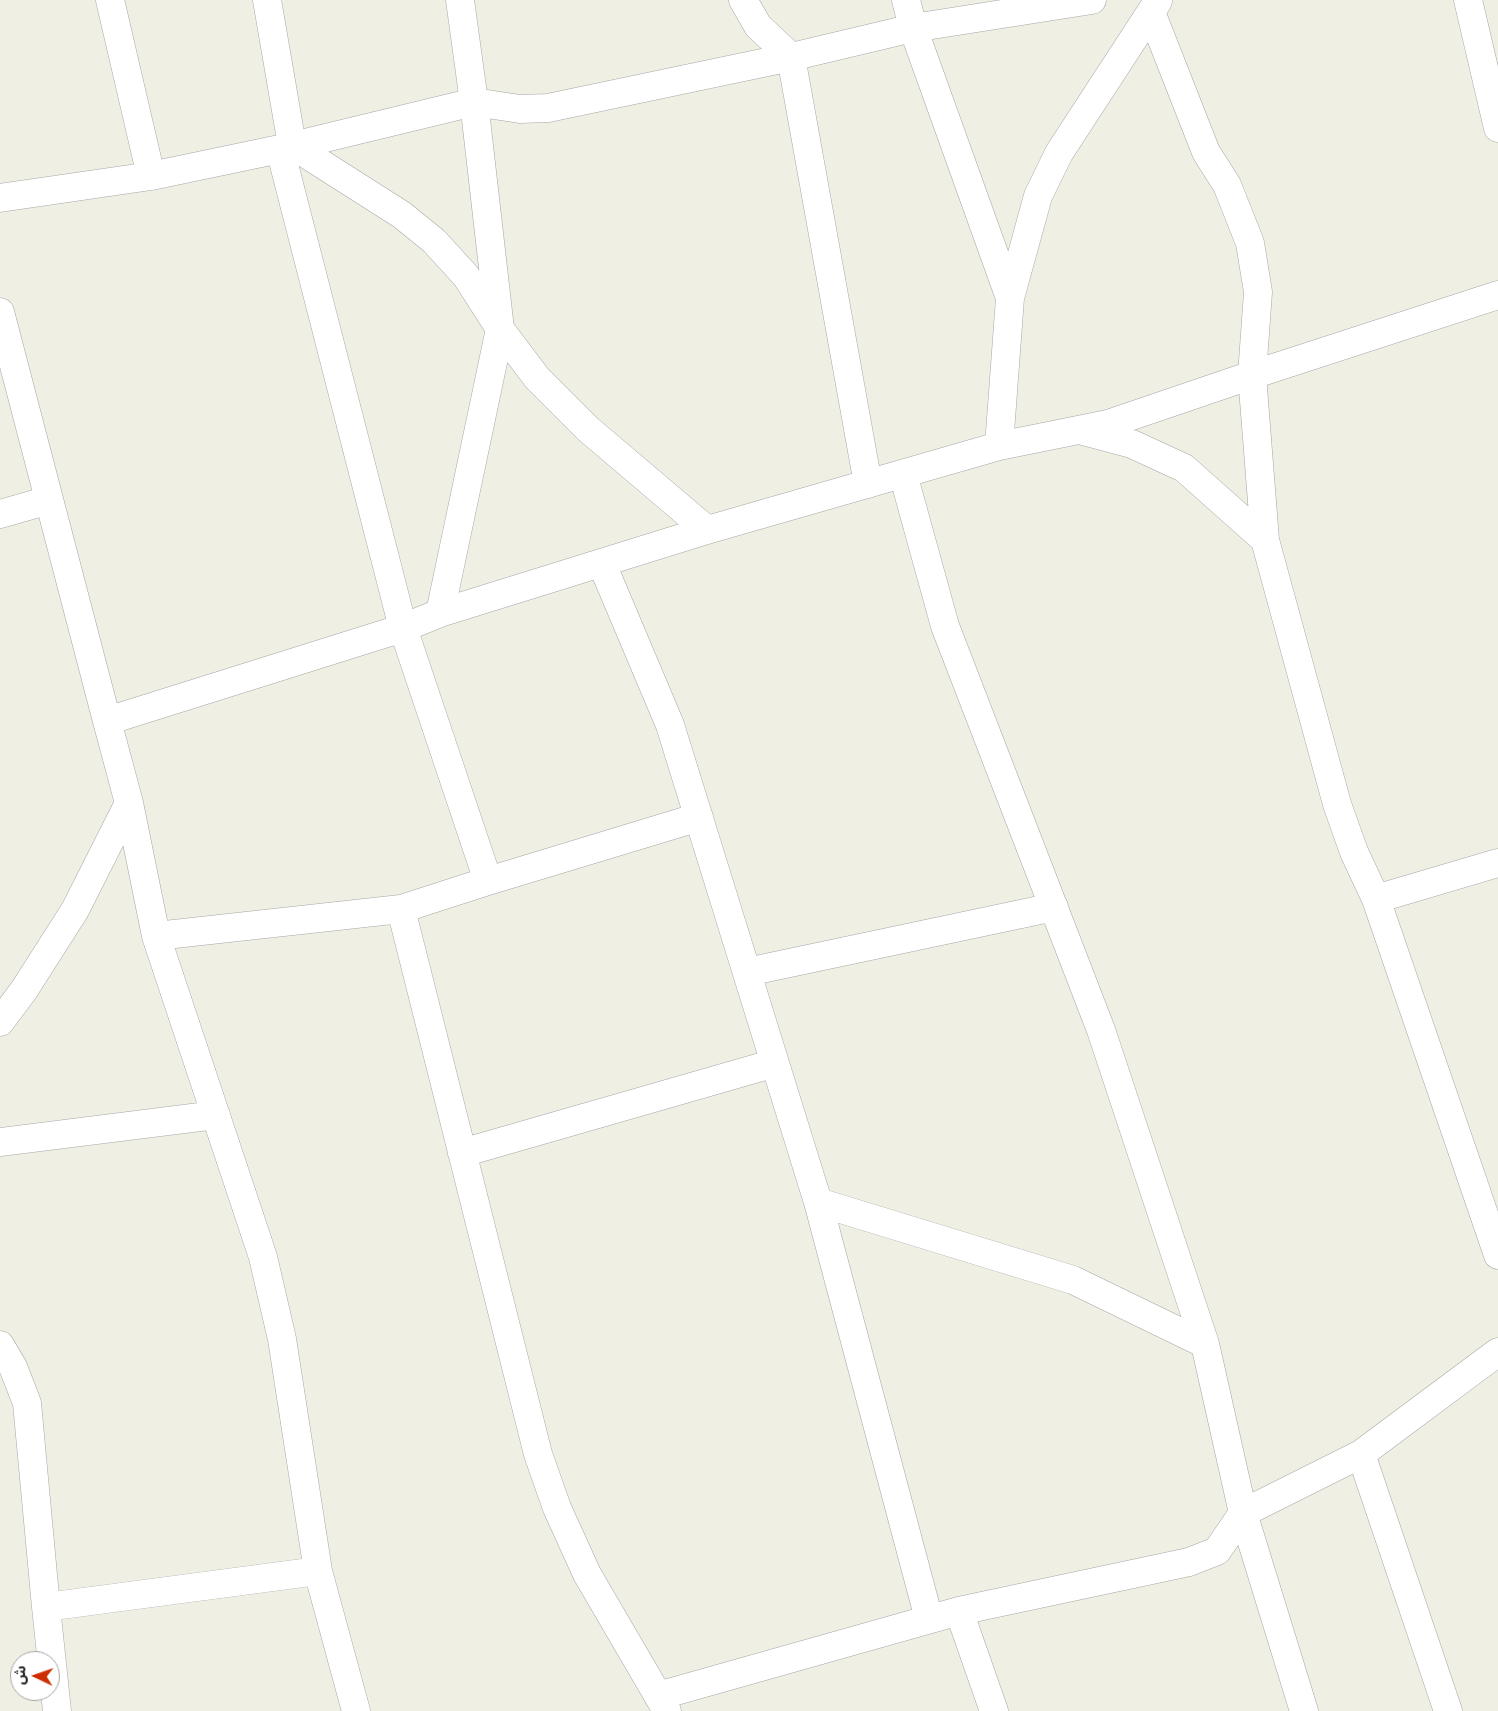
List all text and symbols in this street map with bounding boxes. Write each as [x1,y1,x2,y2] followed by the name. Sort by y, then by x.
[10,1651,60,1701] north arrow
[12,1665,30,1685] text: ش

